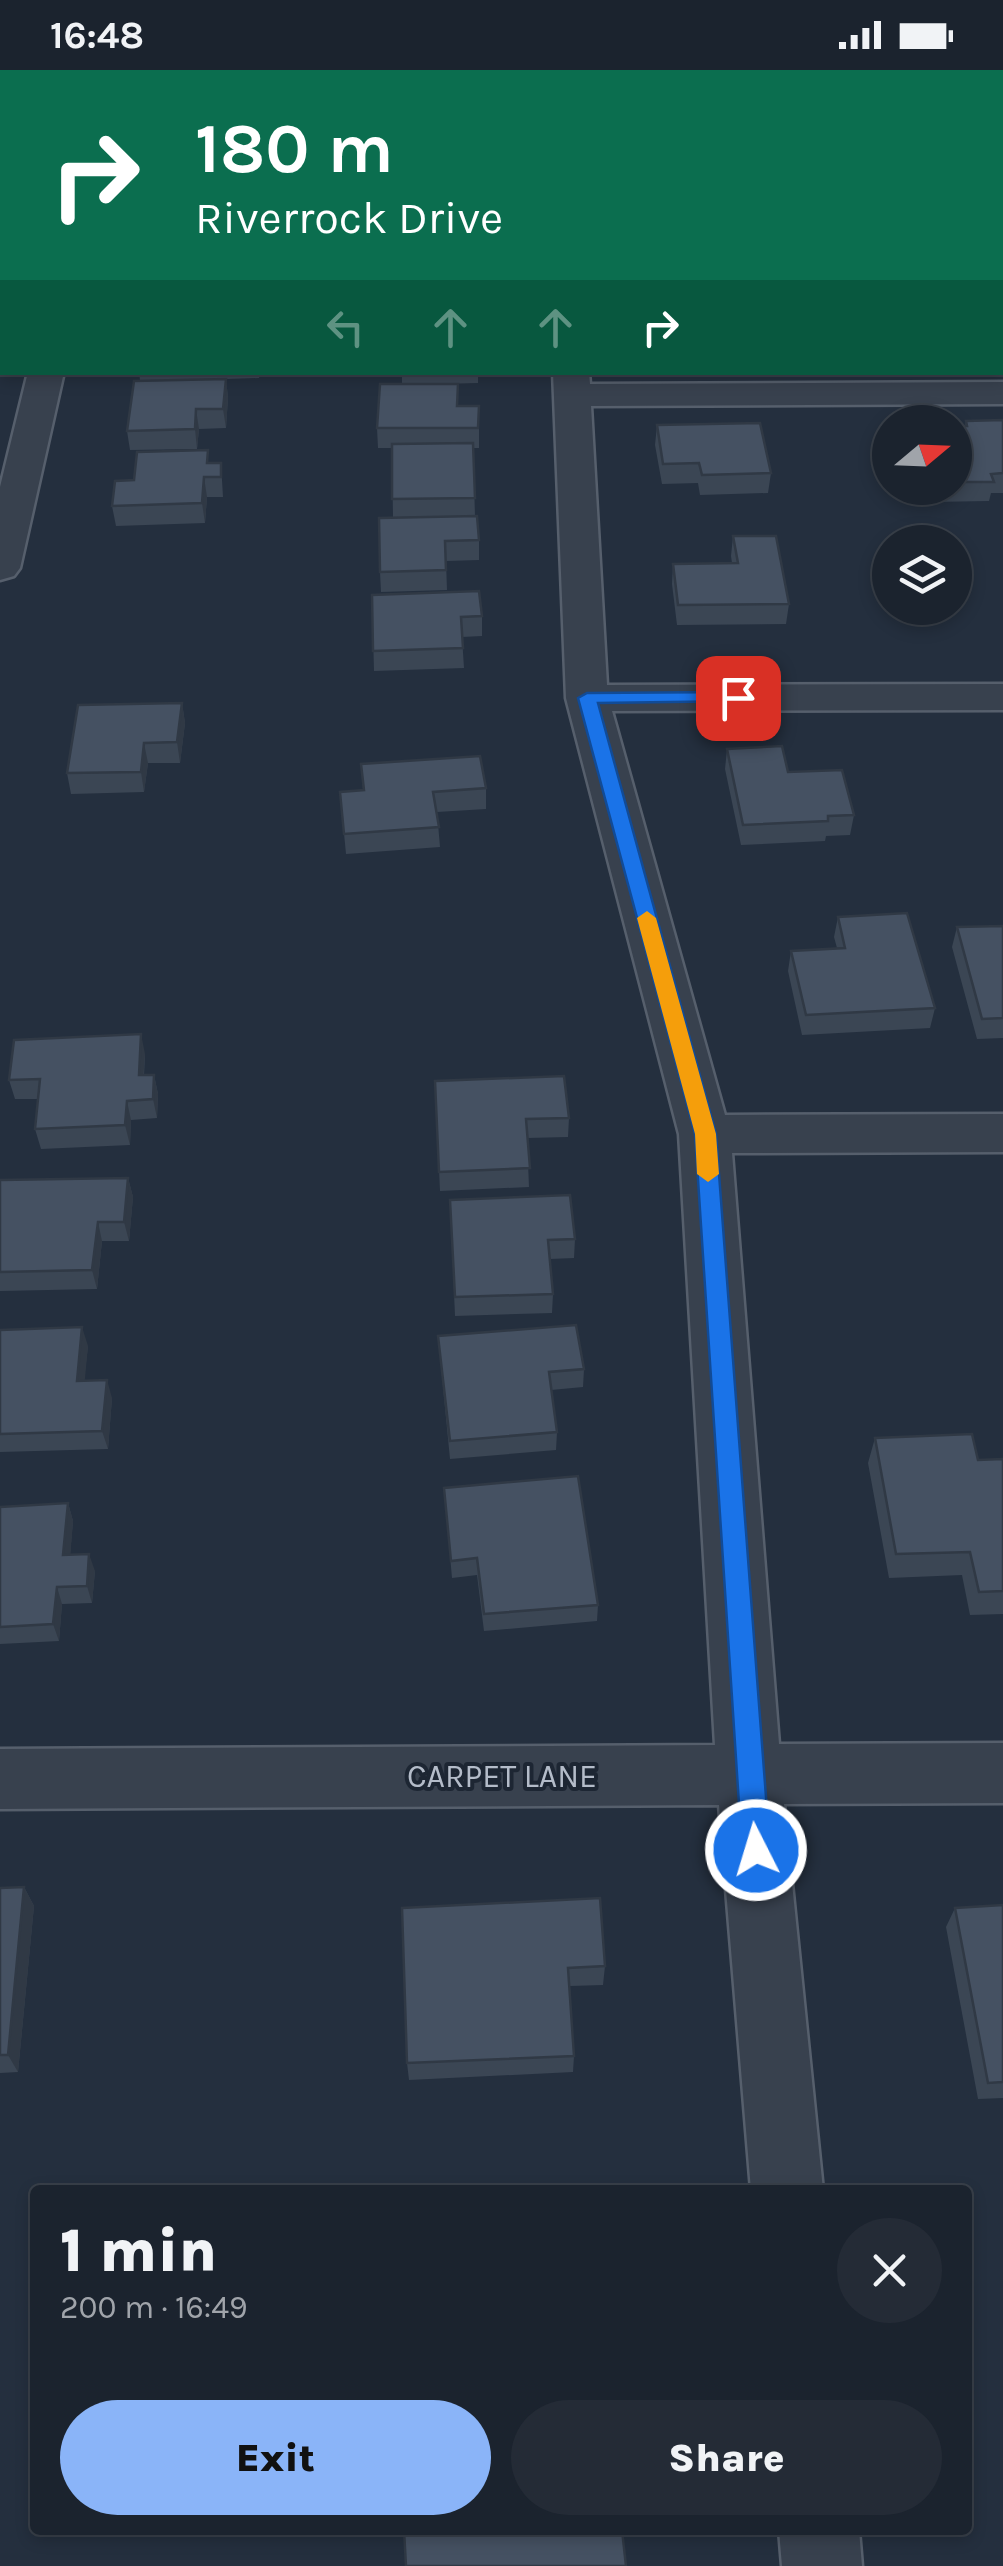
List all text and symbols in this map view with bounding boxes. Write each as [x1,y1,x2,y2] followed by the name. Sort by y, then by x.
[50,13,144,58] text: 16:48
[195,108,394,190] text: 180 m
[30,110,160,240] icon: right
[195,192,503,244] text: Riverrock Drive
[318,300,373,355] icon: left
[423,300,478,355] icon: ahead
[528,300,583,355] icon: ahead
[633,300,688,355] icon: right
[872,405,972,505] north arrow
[872,405,972,625] map controls
[872,525,972,625] button: layers
[696,656,781,741] pin
[711,671,766,726] icon: arrive
[407,1758,597,1795] street label: CARPET LANE
[704,1798,808,1902] position arrow
[60,2216,217,2286] text: 1 min
[837,2218,942,2323] button: close
[60,2289,248,2326] text: 200 m · 16:49
[60,2400,491,2515] button: Exit
[511,2400,942,2515] button: Share

